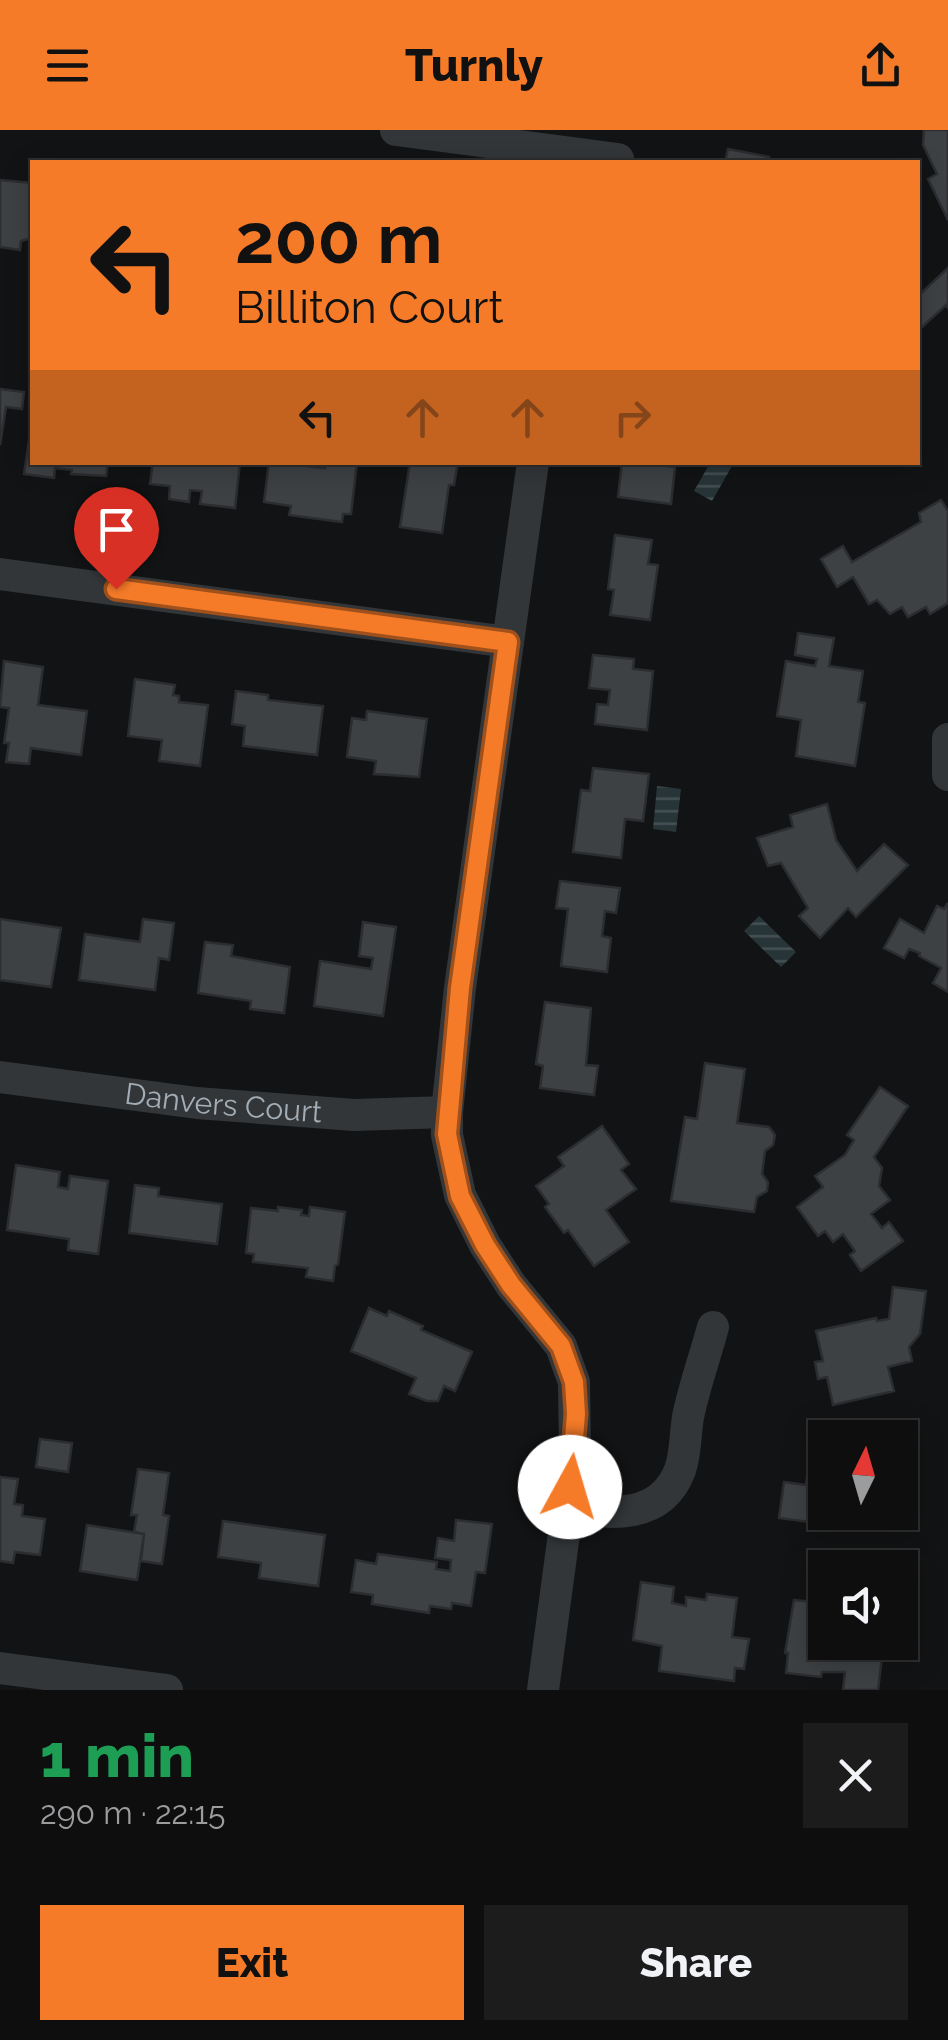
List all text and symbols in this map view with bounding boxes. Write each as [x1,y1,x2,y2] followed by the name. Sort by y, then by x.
[40,38,95,93] icon: menu
[853,38,908,93] icon: share
[405,39,543,92] text: Turnly
[235,197,442,279] text: 200 m
[70,200,200,330] icon: left
[235,281,503,334] text: Billiton Court
[290,390,345,445] icon: left
[395,390,450,445] icon: ahead
[500,390,555,445] icon: ahead
[605,390,660,445] icon: right
[74,487,159,590] pin
[89,502,144,557] icon: arrive
[123,1076,323,1129] street label: Danvers Court
[808,1420,918,1530] north arrow
[808,1420,918,1660] map controls
[518,1435,622,1539] position arrow
[808,1550,918,1660] button: sound
[40,1721,194,1791] text: 1 min
[803,1723,908,1828] button: close
[40,1794,225,1831] text: 290 m · 22:15
[40,1905,464,2020] button: Exit
[484,1905,908,2020] button: Share

